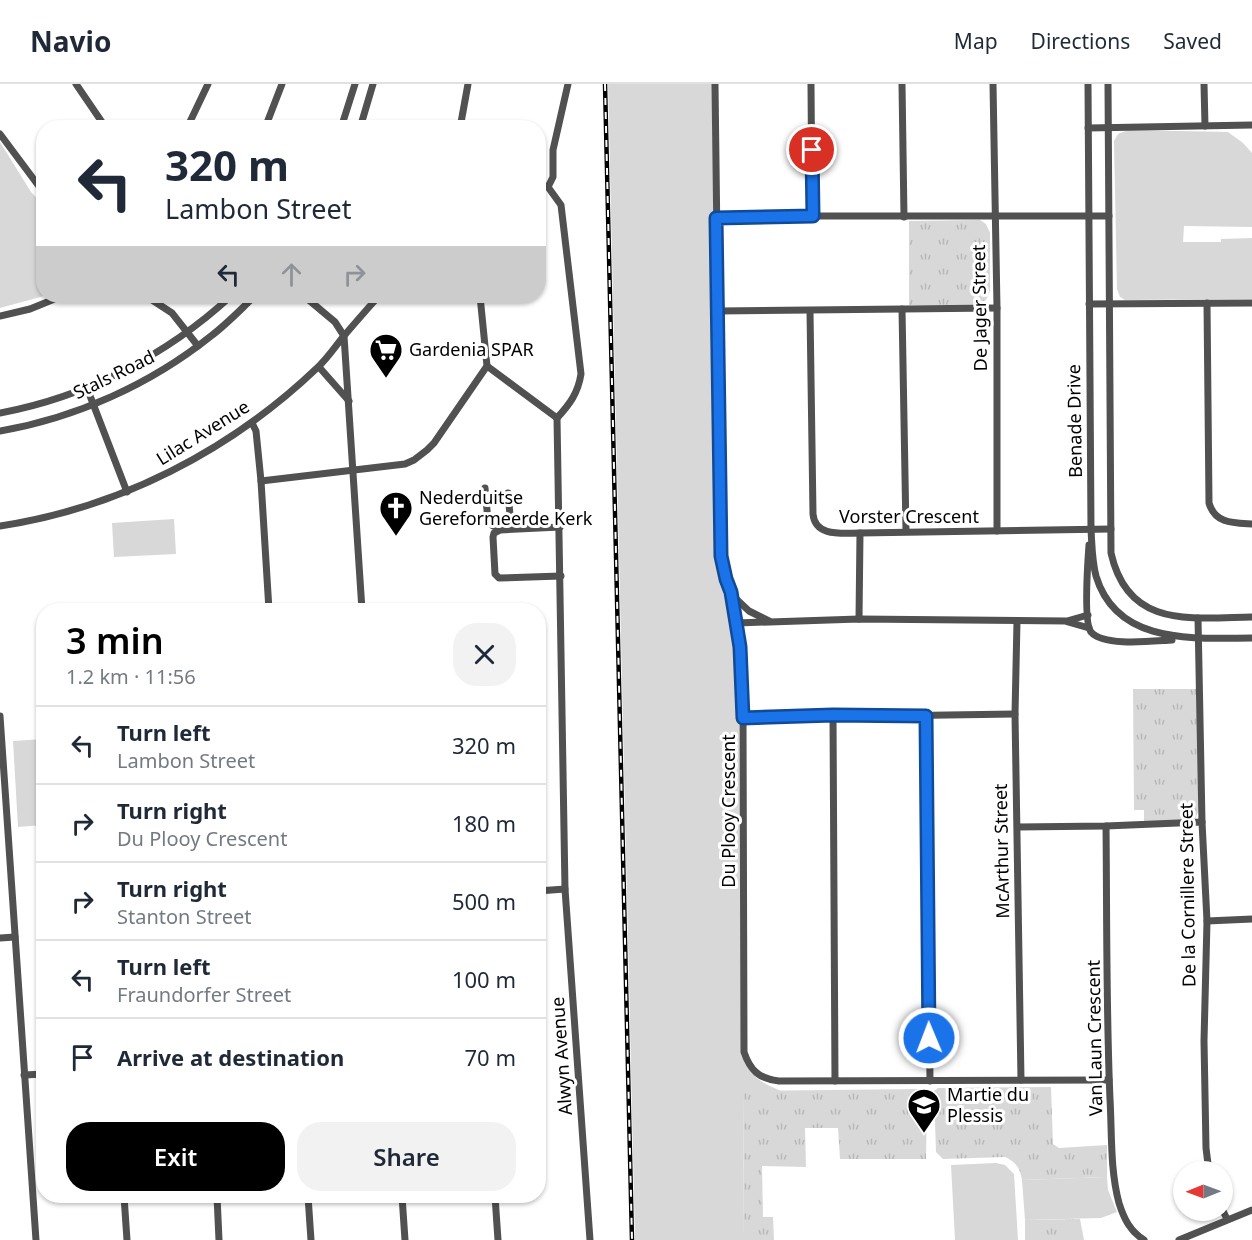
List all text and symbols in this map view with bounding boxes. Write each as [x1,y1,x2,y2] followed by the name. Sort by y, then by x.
[30,22,111,60] text: Navio
[954,27,998,55] text: Map
[1031,27,1130,55] text: Directions
[1163,27,1222,55] text: Saved
[786,124,837,175] pin
[795,133,828,166] icon: arrive
[165,136,289,193] text: 320 m
[66,144,144,222] icon: left
[165,190,352,227] text: Lambon Street
[966,244,992,372] street label: De Jager Street
[212,258,245,291] icon: left
[275,258,308,291] icon: ahead
[338,258,371,291] icon: right
[368,332,404,379] supermarket icon: Gardenia SPAR
[409,337,534,361] place label: Gardenia SPAR
[69,344,158,404] street label: Stals Road
[1061,364,1087,478] street label: Benade Drive
[151,394,253,470] street label: Lilac Avenue
[419,485,593,530] place label: Nederduitse Gereformeerde Kerk
[378,490,414,537] church icon: Nederduitse Gereformeerde Kerk
[839,504,979,528] street label: Vorster Crescent
[66,616,164,665] text: 3 min
[453,623,516,686] button: close
[66,663,196,690] text: 1.2 km · 11:56
[117,717,211,747] text: Turn left
[66,729,99,762] icon: left
[452,730,516,760] text: 320 m
[716,734,740,888] street label: Du Plooy Crescent
[117,747,255,774] text: Lambon Street
[988,783,1014,919] street label: McArthur Street
[117,795,227,825] text: Turn right
[1173,802,1201,987] street label: De la Cornillere Street
[66,807,99,840] icon: right
[452,808,516,838] text: 180 m
[117,825,287,852] text: Du Plooy Crescent
[117,873,227,903] text: Turn right
[66,885,99,918] icon: right
[452,886,516,916] text: 500 m
[117,903,252,930] text: Stanton Street
[117,951,211,981] text: Turn left
[1081,959,1107,1116] street label: Van Laun Crescent
[66,963,99,996] icon: left
[452,964,516,994] text: 100 m
[117,981,291,1008] text: Fraundorfer Street
[545,996,577,1116] street label: Alwyn Avenue
[897,1006,961,1070] position arrow
[66,1041,99,1074] icon: arrive
[117,1042,344,1072] text: Arrive at destination
[465,1042,516,1072] text: 70 m
[947,1082,1029,1127] place label: Martie du Plessis
[906,1087,942,1134] school or university icon: Martie du Plessis
[66,1122,285,1191] button: Exit
[297,1122,516,1191] button: Share
[1173,1161,1233,1221] north arrow
[1173,1161,1233,1221] map controls

